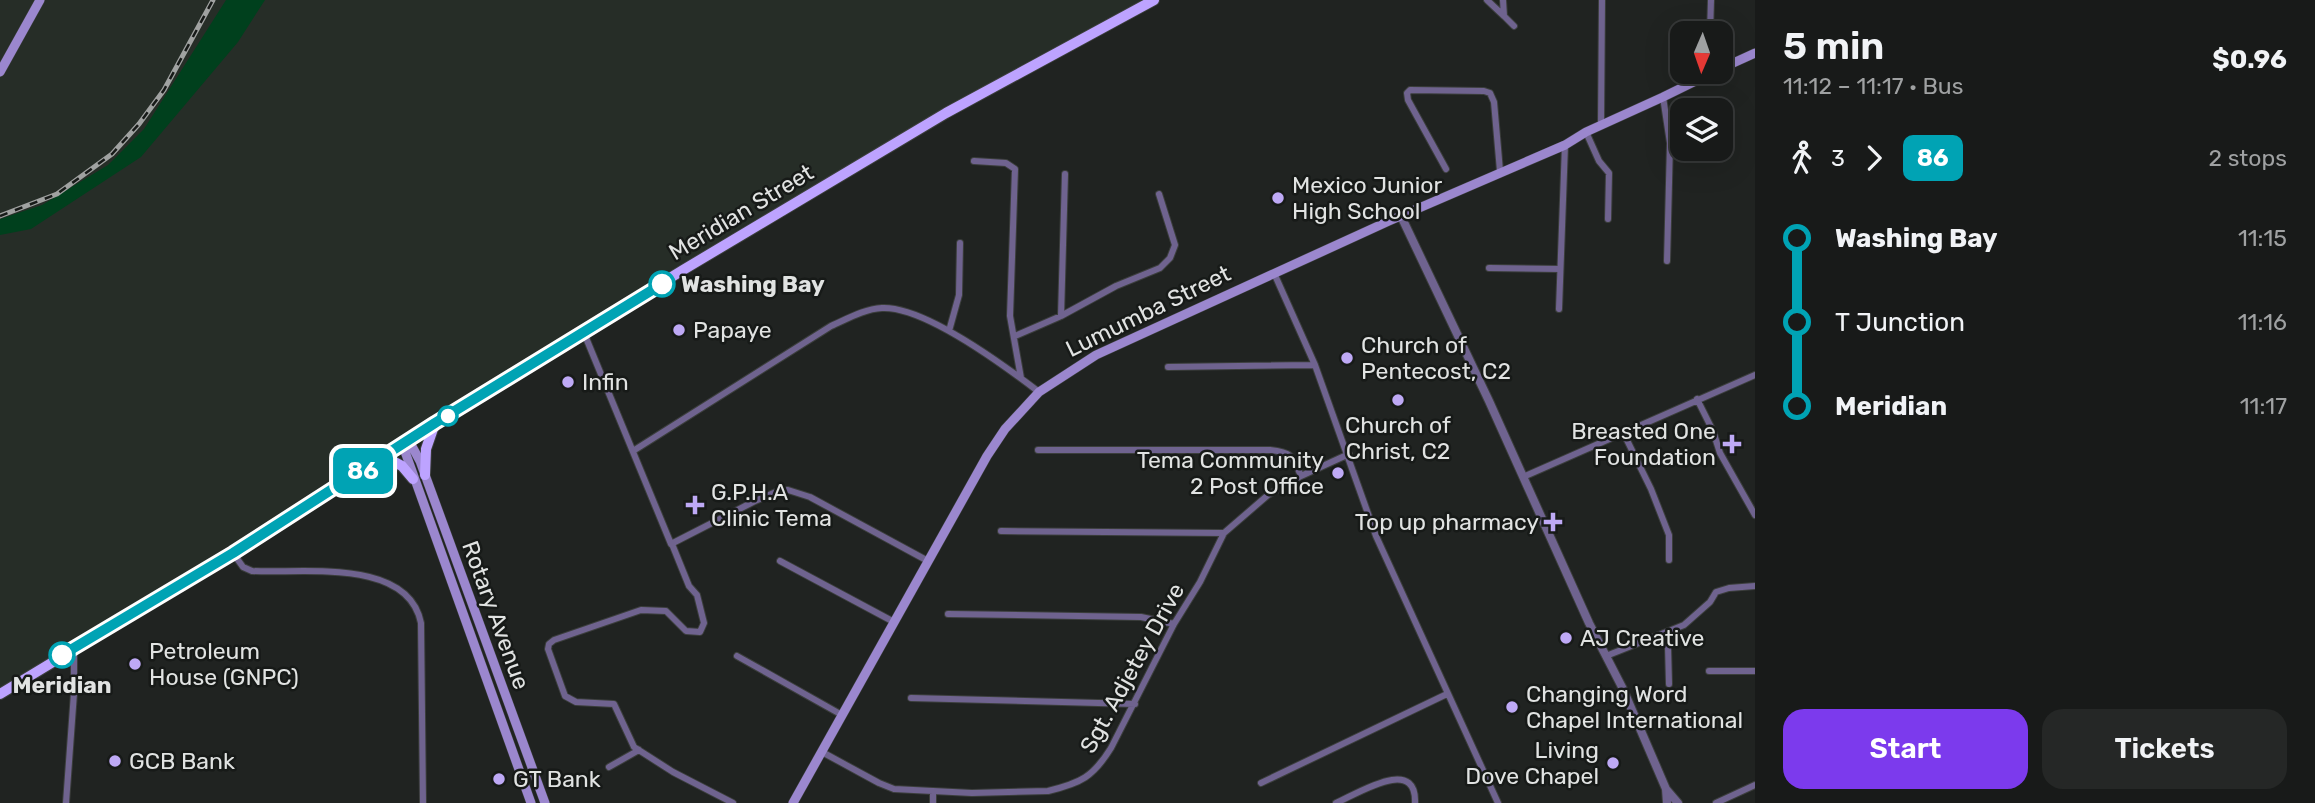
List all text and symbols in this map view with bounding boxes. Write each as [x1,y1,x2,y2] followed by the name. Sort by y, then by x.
[1670,21,1732,84] north arrow
[1670,21,1733,161] map controls
[1783,23,1884,69] text: 5 min
[2212,44,2287,75] text: $0.96
[1783,72,1963,100] text: 11:12 – 11:17 · Bus
[1670,98,1733,161] button: layers
[1783,139,1821,177] icon: walk
[1855,139,1893,177] icon: forward
[1831,144,1845,172] text: 3
[1917,144,1949,172] text: 86
[2209,144,2287,172] text: 2 stops
[664,158,818,266] street label: Meridian Street
[1292,171,1442,225] place label: Mexico Junior High School
[1270,190,1286,206] marker: Mexico Junior High School
[1835,223,1998,254] text: Washing Bay
[2238,224,2287,252] text: 11:15
[1061,259,1235,363] street label: Lumumba Street
[681,270,825,298] place label: Washing Bay
[649,271,675,297] marker: Washing Bay
[1835,307,1965,338] text: T Junction
[2238,308,2287,336] text: 11:16
[693,316,772,344] place label: Papaye
[671,322,687,338] marker: Papaye
[1361,331,1511,385] place label: Church of Pentecost, C2
[1339,350,1355,366] marker: Church of Pentecost, C2
[582,368,629,396] place label: Infin
[560,374,576,390] marker: Infin
[1835,391,1947,422] text: Meridian
[1390,392,1406,408] marker: Church of Christ, C2
[2240,392,2287,420] text: 11:17
[438,406,458,426] unlabelled marker
[1345,411,1451,465] place label: Church of Christ, C2
[1571,417,1716,471] place label: Breasted One Foundation
[1722,434,1742,454] marker: Breasted One Foundation
[1137,446,1324,500] place label: Tema Community 2 Post Office
[332,448,394,494] line badge: 86
[347,457,379,485] text: 86
[1330,465,1346,481] marker: Tema Community 2 Post Office
[711,478,832,532] place label: G.P.H.A Clinic Tema
[685,495,705,515] marker: G.P.H.A Clinic Tema
[1355,508,1539,536] place label: Top up pharmacy
[1545,514,1561,530] marker: Top up pharmacy
[456,537,536,693] street label: Rotary Avenue
[1074,578,1190,758] street label: Sgt. Adjetey Drive
[1580,624,1704,652] place label: AJ Creative
[1558,630,1574,646] marker: AJ Creative
[149,637,299,691] place label: Petroleum House (GNPC)
[49,642,75,668] marker: Meridian
[127,656,143,672] marker: Petroleum House (GNPC)
[12,671,112,699] place label: Meridian
[1526,680,1743,734] place label: Changing Word Chapel International
[1504,699,1520,715] marker: Changing Word Chapel International
[1783,709,2028,789] button: Start
[2042,709,2287,789] button: Tickets
[1465,736,1599,790] place label: Living Dove Chapel
[129,747,235,775] place label: GCB Bank
[107,753,123,769] marker: GCB Bank
[1605,755,1621,771] marker: Living Dove Chapel
[513,765,601,793] place label: GT Bank
[491,771,507,787] marker: GT Bank

